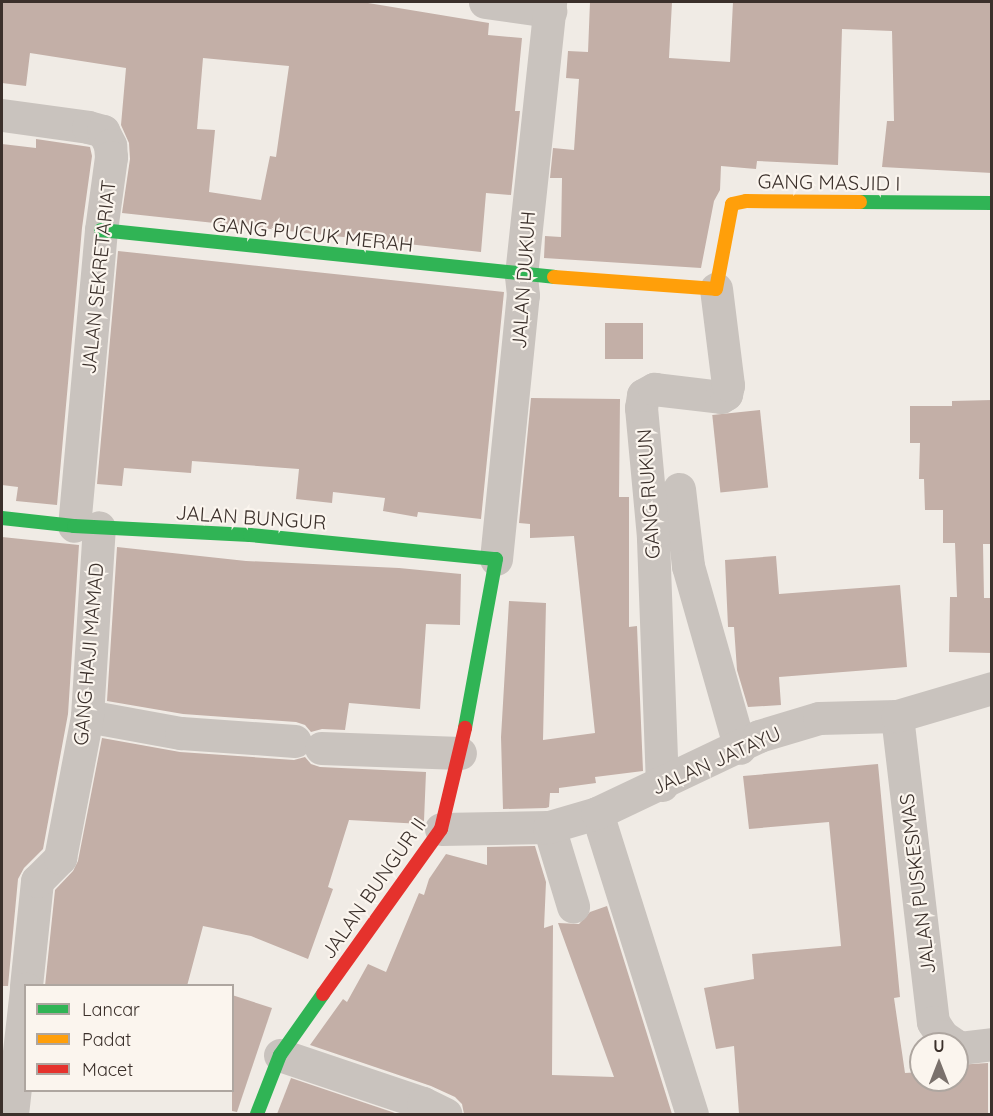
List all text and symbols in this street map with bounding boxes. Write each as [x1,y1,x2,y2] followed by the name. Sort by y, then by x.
[757,169,901,195] street label: GANG MASJID I
[76,179,120,375] street label: JALAN SEKRETARIAT
[506,210,540,350] street label: JALAN DUKUH
[211,212,415,256] street label: GANG PUCUK MERAH
[631,428,665,560] street label: GANG RUKUN
[175,500,327,534] street label: JALAN BUNGUR
[68,562,108,746] street label: GANG HAJI MAMAD
[648,721,784,799] street label: JALAN JATAYU
[894,792,940,976] street label: JALAN PUSKESMAS
[315,813,431,963] street label: JALAN BUNGUR II
[24,984,234,1092] legend
[82,998,140,1021] text: Lancar
[82,1028,131,1051] text: Padat
[909,1032,969,1092] north arrow
[933,1036,945,1056] text: U
[82,1058,133,1081] text: Macet

